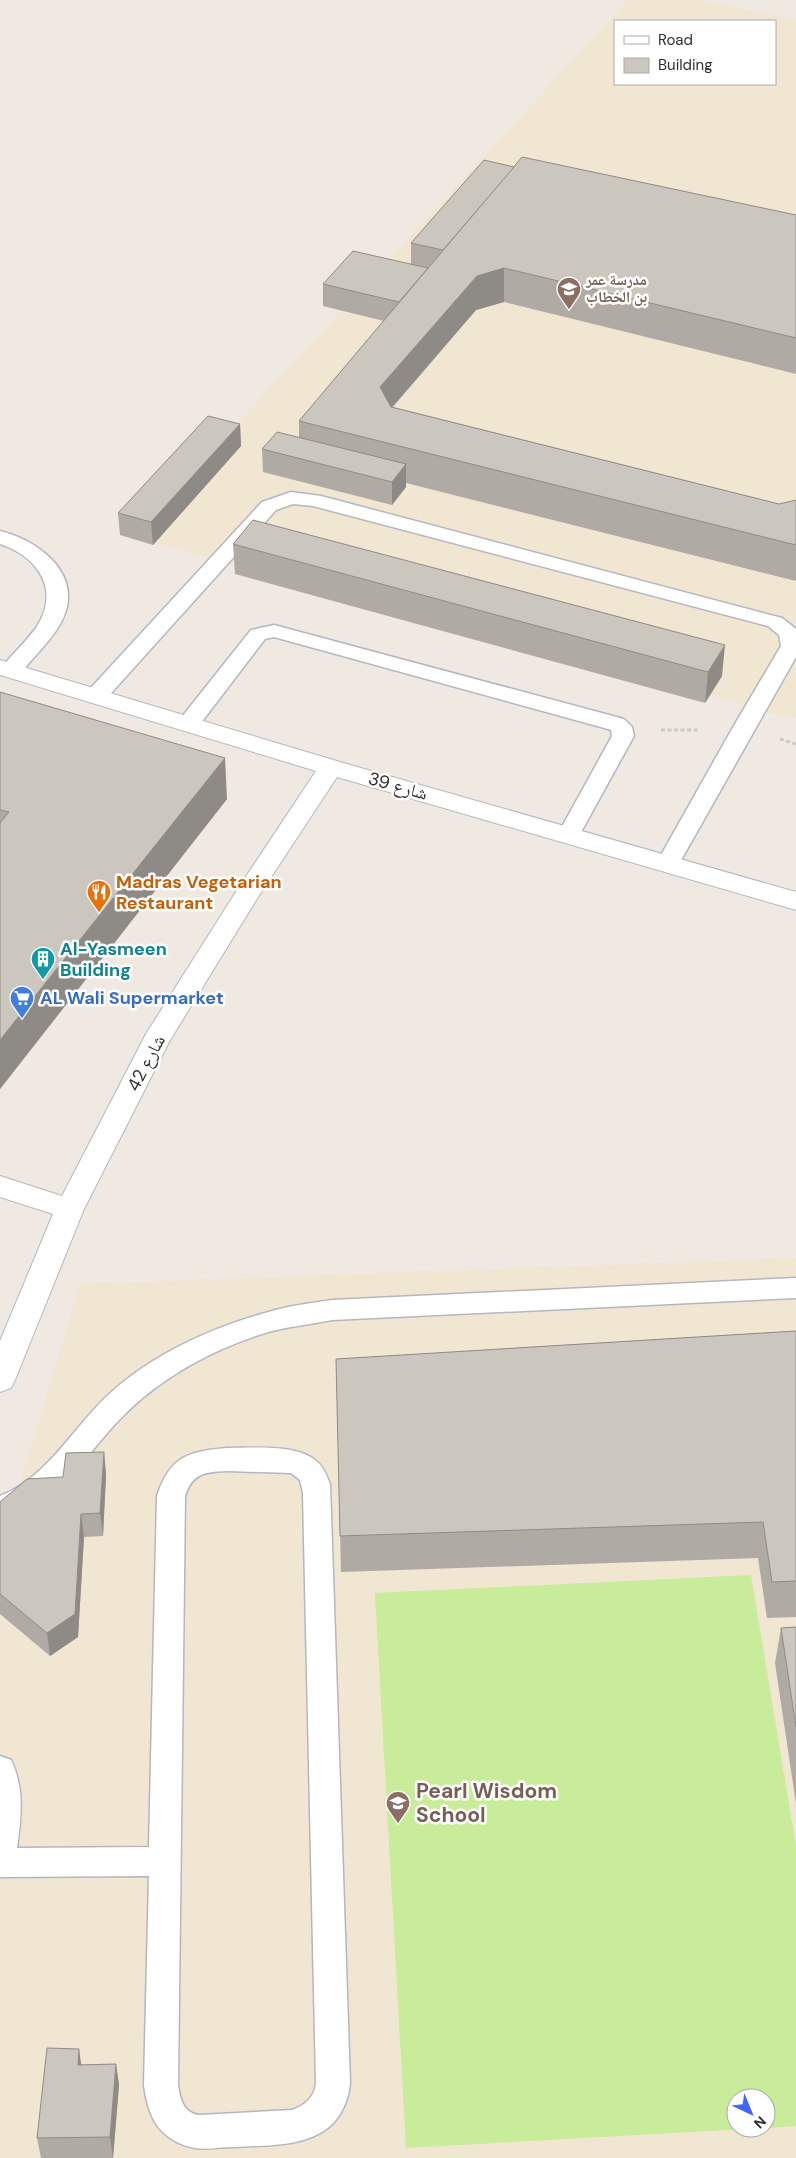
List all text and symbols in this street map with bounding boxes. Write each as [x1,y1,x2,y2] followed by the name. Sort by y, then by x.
[614,20,776,85] legend
[658,30,693,50] text: Road
[658,55,713,75] text: Building
[585,270,647,307] place label: مدرسة عمر بن الخطاب
[556,276,582,310] school or university icon: مدرسة عمر بن الخطاب
[366,766,430,806] street label: شارع 39
[116,870,282,915] place label: Madras Vegetarian Restaurant
[86,879,112,913] restaurant icon: Madras Vegetarian Restaurant
[60,937,167,982] place label: Al-Yasmeen Building
[30,946,56,980] building icon: Al-Yasmeen Building
[9,985,35,1019] supermarket icon: AL Wali Supermarket
[40,986,224,1010] place label: AL Wali Supermarket
[121,1031,171,1095] street label: شارع 42
[416,1777,557,1829] place label: Pearl Wisdom School
[385,1790,411,1824] school or university icon: Pearl Wisdom School
[726,2088,776,2138] north arrow
[750,2112,770,2132] text: N

